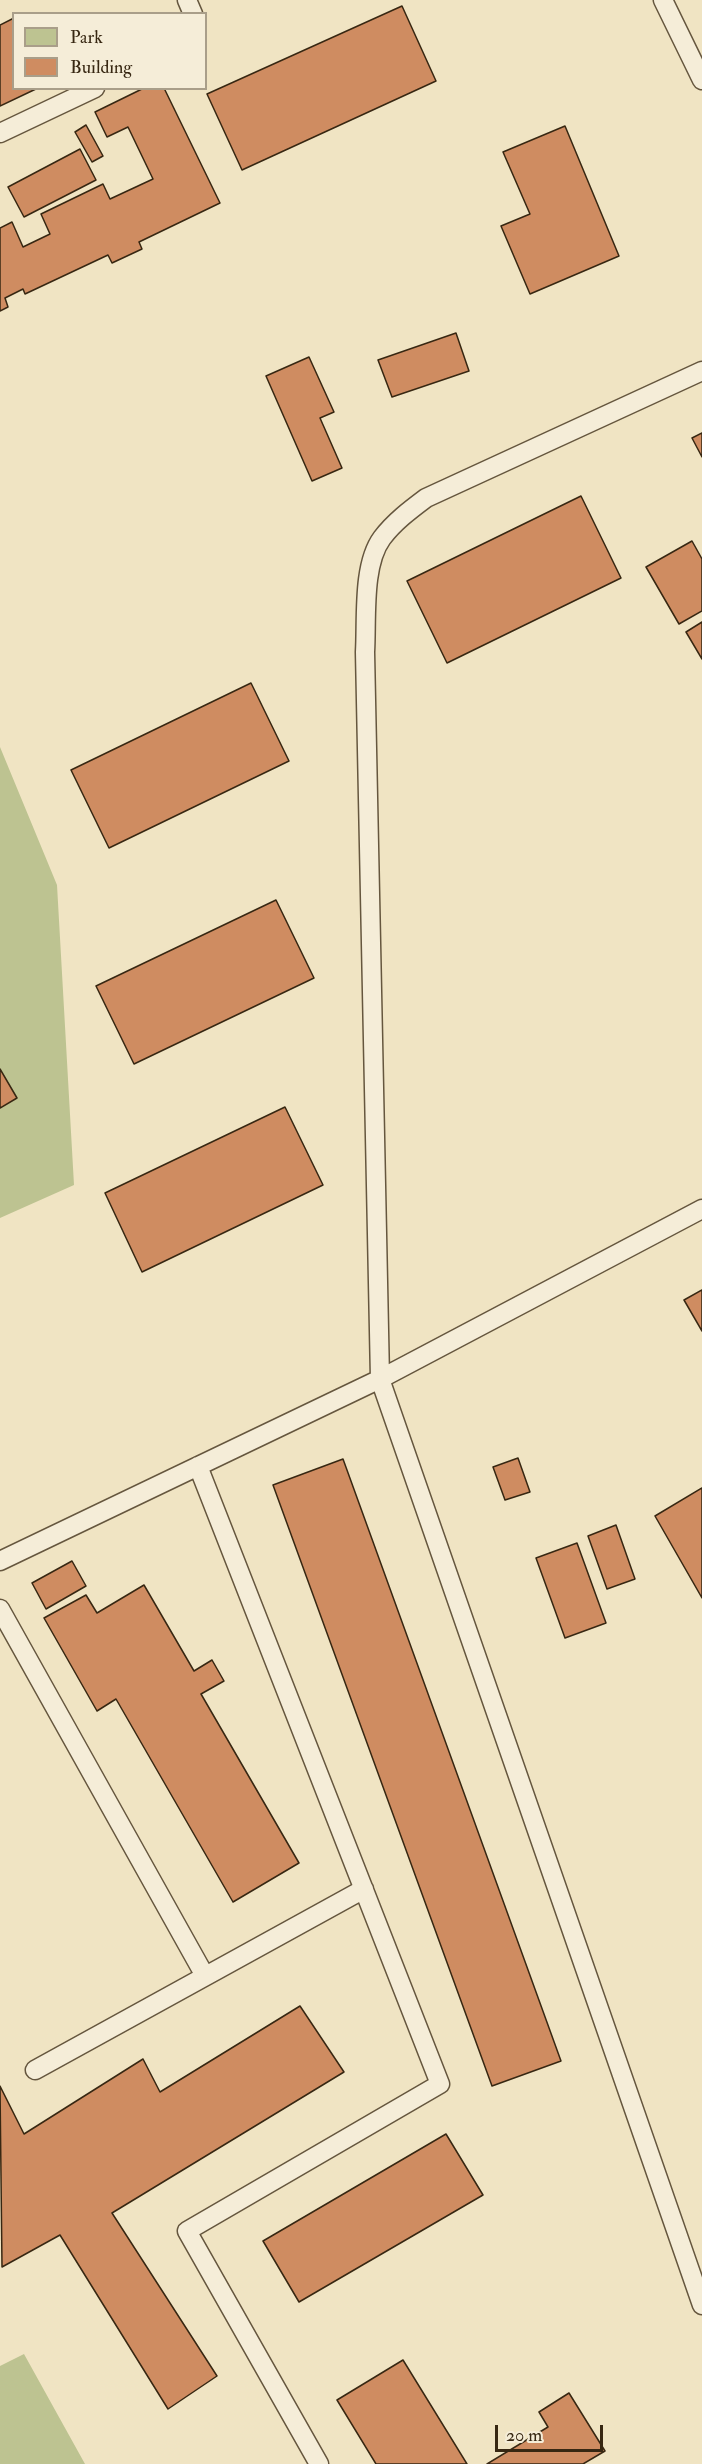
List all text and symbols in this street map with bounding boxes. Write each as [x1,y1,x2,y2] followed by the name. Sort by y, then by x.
[12,12,207,90] legend
[70,26,103,49] text: Park
[70,56,132,79] text: Building
[498,2413,606,2451] scale bar
[506,2424,542,2447] text: 20 m

